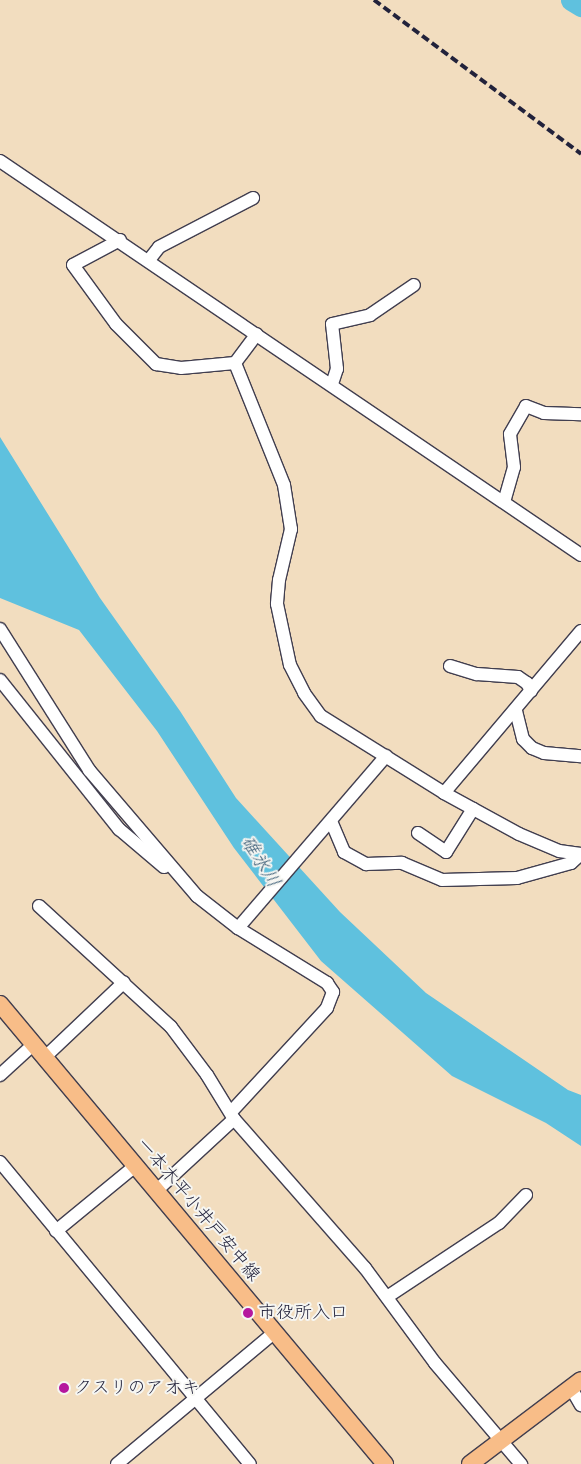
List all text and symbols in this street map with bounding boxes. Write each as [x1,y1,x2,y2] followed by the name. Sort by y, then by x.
[235,832,285,892] water label: 碓氷川
[132,1134,264,1286] street label: 一本木平小井戸安中線
[258,1302,348,1324] place label: 市役所入口
[242,1307,254,1319] marker: 市役所入口
[74,1377,200,1399] place label: クスリのアオキ
[58,1382,70,1394] marker: クスリのアオキ

